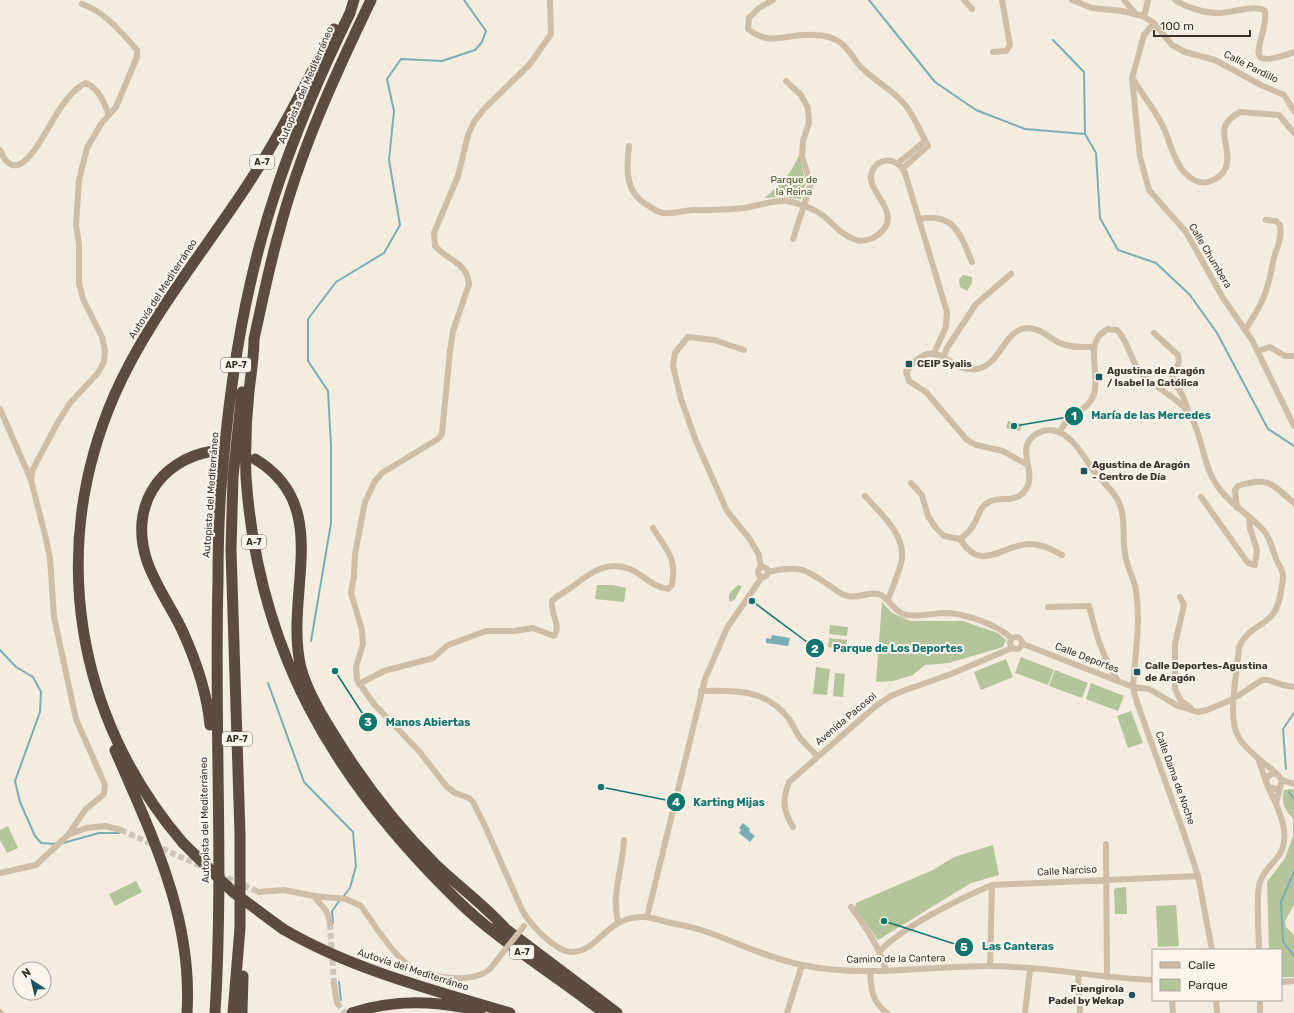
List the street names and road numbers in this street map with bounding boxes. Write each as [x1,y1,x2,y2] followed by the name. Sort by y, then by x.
[276,24,336,145] street label: Autopista del Mediterráneo
[1222,48,1281,86] street label: Calle Pardillo
[250,155,274,169] road number: A-7
[1186,221,1234,291] street label: Calle Chumbera
[126,237,200,341] street label: Autovía del Mediterráneo
[221,358,251,372] road number: AP-7
[201,432,221,558] street label: Autopista del Mediterráneo
[242,535,266,549] road number: A-7
[1053,640,1121,676] street label: Calle Deportes
[813,690,879,748] street label: Avenida Pacosol
[1153,730,1198,827] street label: Calle Dama de Noche
[222,732,252,746] road number: AP-7
[198,757,212,883] street label: Autopista del Mediterráneo
[1037,863,1098,879] street label: Calle Narciso
[510,945,534,959] road number: A-7
[356,946,470,994] street label: Autovía del Mediterráneo
[846,952,946,966] street label: Camino de la Cantera

